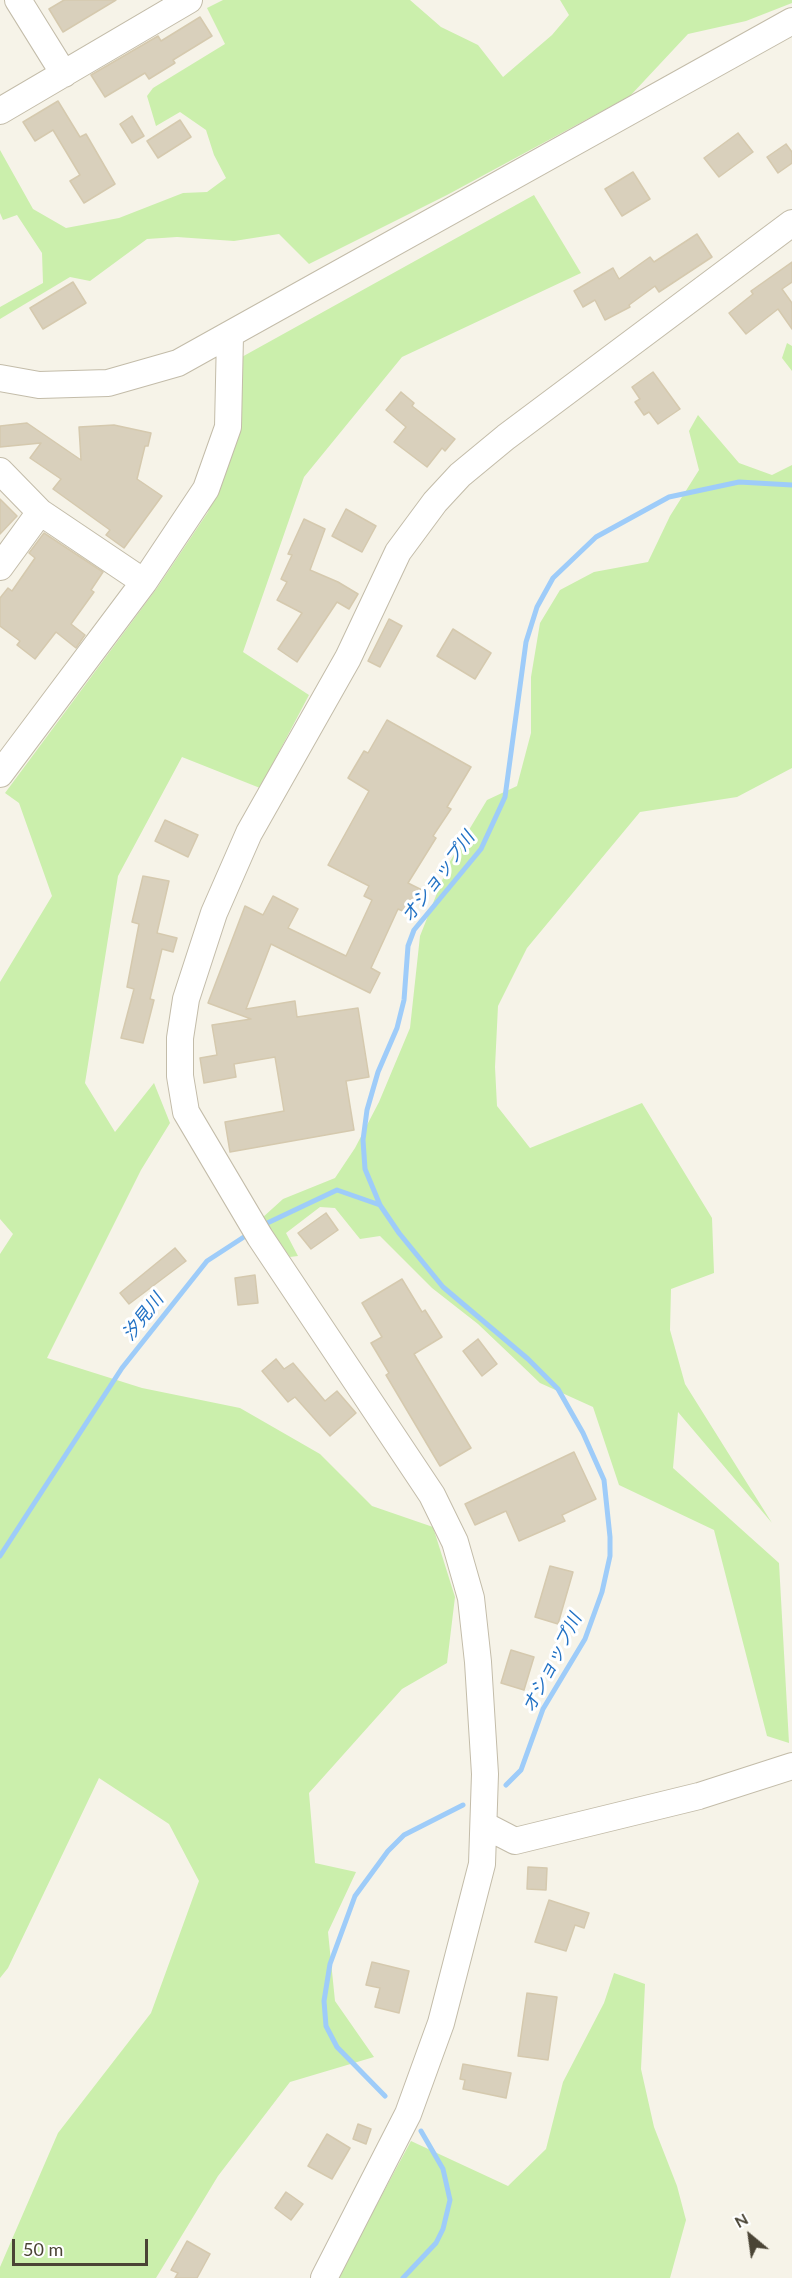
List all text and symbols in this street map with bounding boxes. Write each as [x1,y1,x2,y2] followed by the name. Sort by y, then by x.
[397,827,479,927] water label: オショップ川
[118,1289,168,1345] water label: 汐見川
[518,1610,586,1716] water label: オショップ川
[720,2206,780,2266] north arrow
[731,2209,751,2231] text: N
[15,2227,152,2265] scale bar
[23,2238,63,2260] text: 50 m

